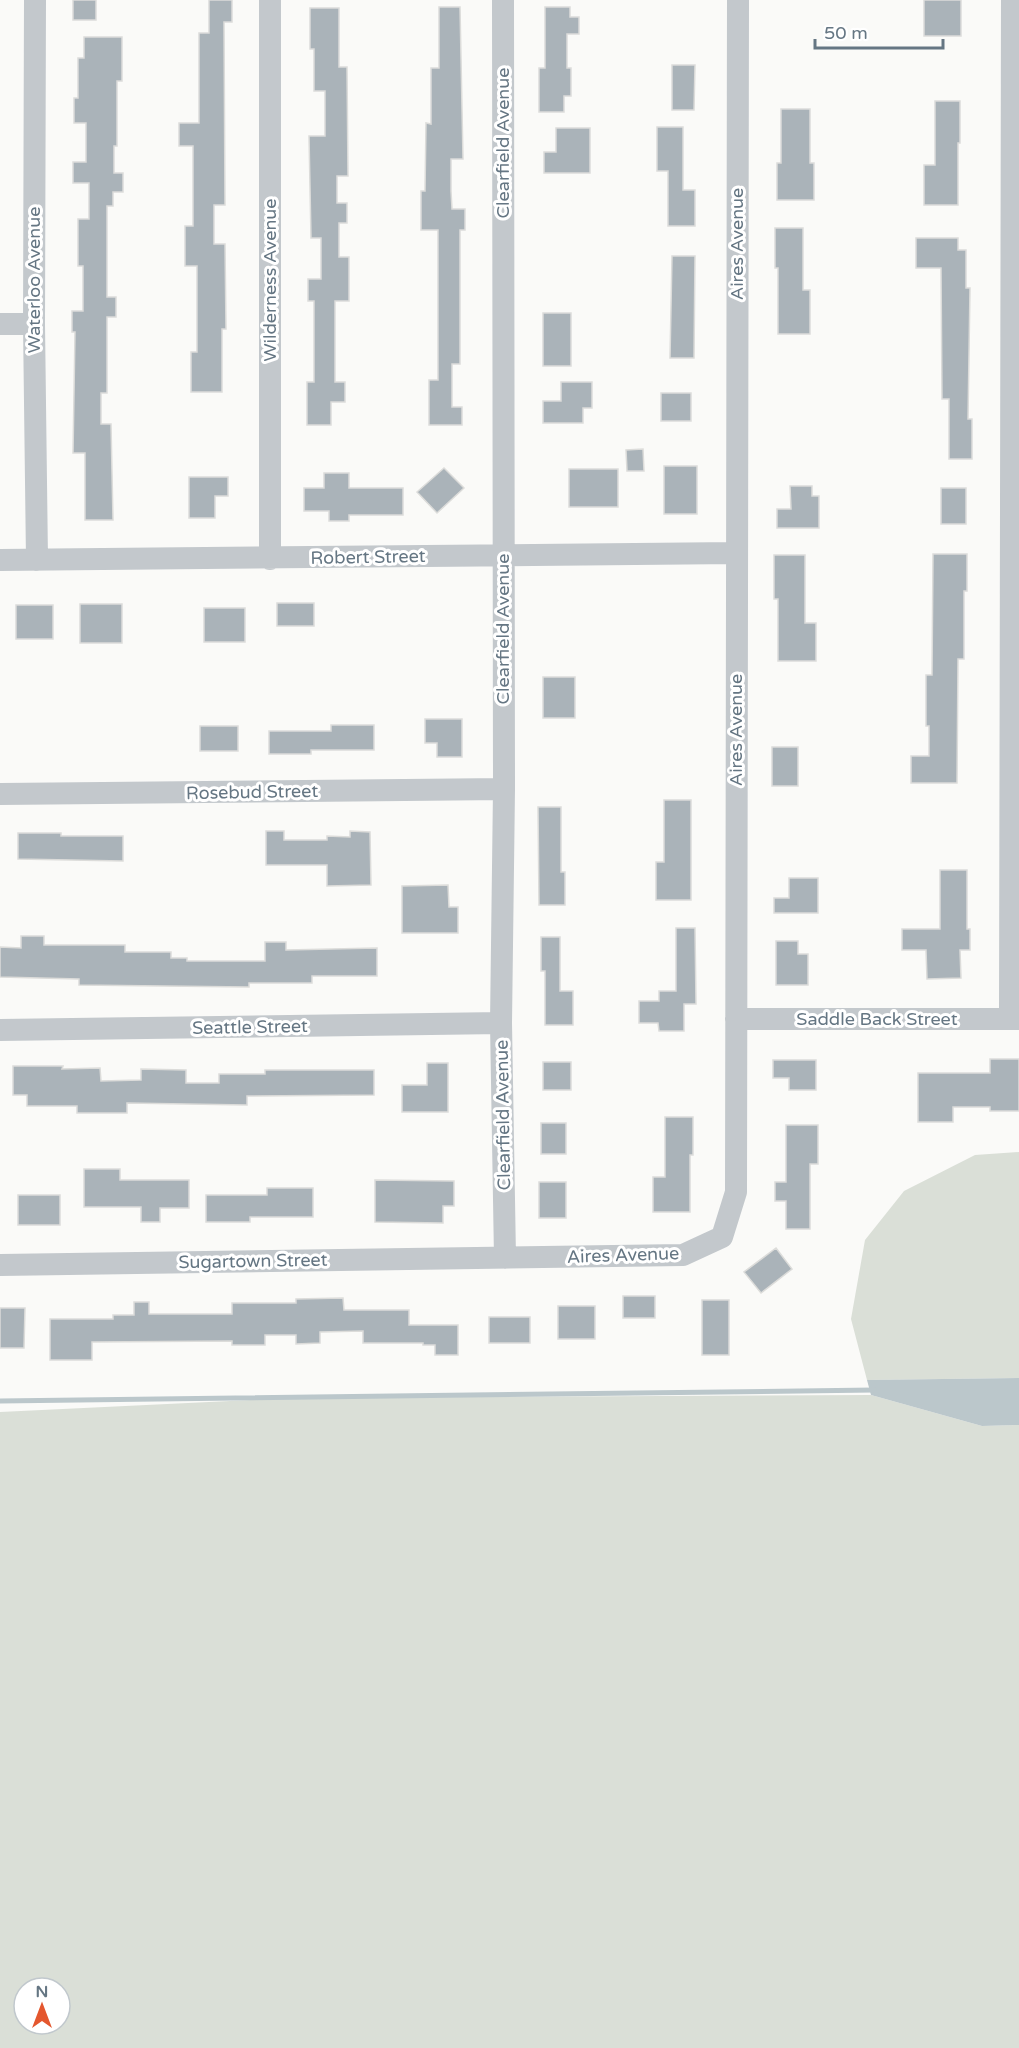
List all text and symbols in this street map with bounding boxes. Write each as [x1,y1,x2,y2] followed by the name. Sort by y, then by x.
[815,12,942,50] scale bar
[824,22,868,44] text: 50 m
[492,68,514,218] street label: Clearfield Avenue
[726,188,748,300] street label: Aires Avenue
[259,199,281,361] street label: Wilderness Avenue
[23,207,45,353] street label: Waterloo Avenue
[310,545,426,569] street label: Robert Street
[492,554,514,704] street label: Clearfield Avenue
[725,674,747,786] street label: Aires Avenue
[186,780,318,804] street label: Rosebud Street
[796,1008,958,1030] street label: Saddle Back Street
[192,1015,308,1039] street label: Seattle Street
[491,1039,515,1191] street label: Clearfield Avenue
[566,1242,680,1268] street label: Aires Avenue
[178,1249,328,1273] street label: Sugartown Street
[12,1976,72,2036] north arrow
[36,1982,48,2002] text: N

